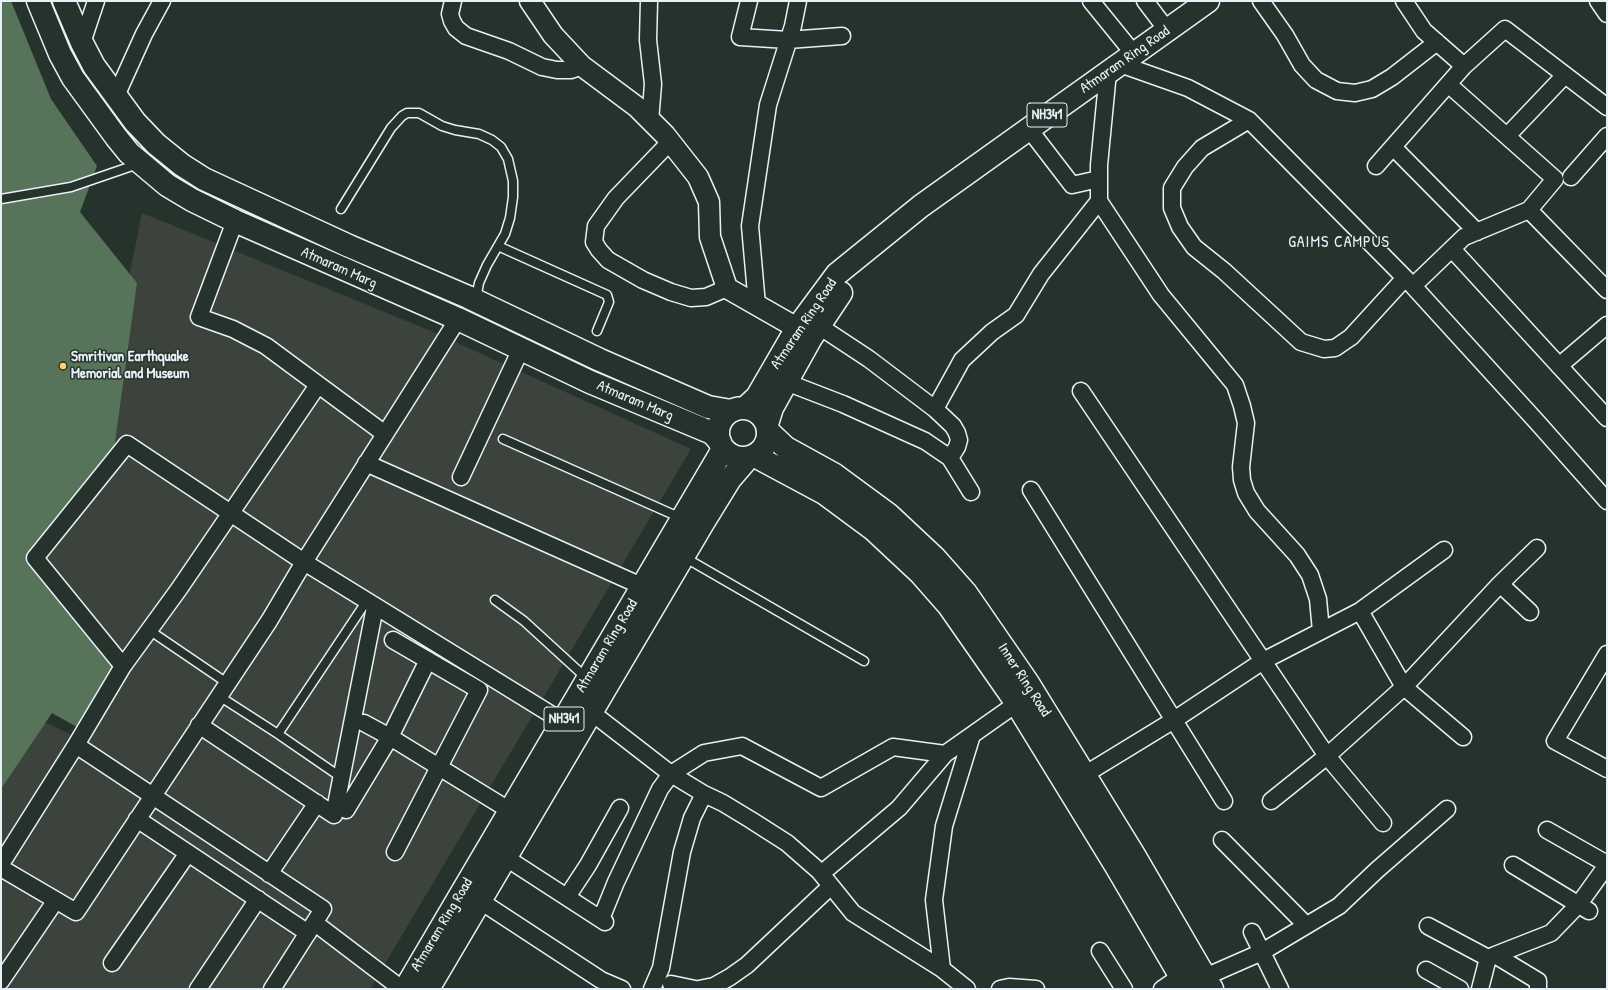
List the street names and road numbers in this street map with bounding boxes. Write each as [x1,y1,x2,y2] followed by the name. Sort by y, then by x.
[1077,22,1173,98] street label: Atmaram Ring Road
[1027,103,1067,127] road number: NH341
[298,243,380,293] street label: Atmaram Marg
[767,275,841,373] street label: Atmaram Ring Road
[594,377,676,425] street label: Atmaram Marg
[572,596,642,696] street label: Atmaram Ring Road
[994,640,1054,720] street label: Inner Ring Road
[544,707,584,731] road number: NH341
[407,875,477,975] street label: Atmaram Ring Road

